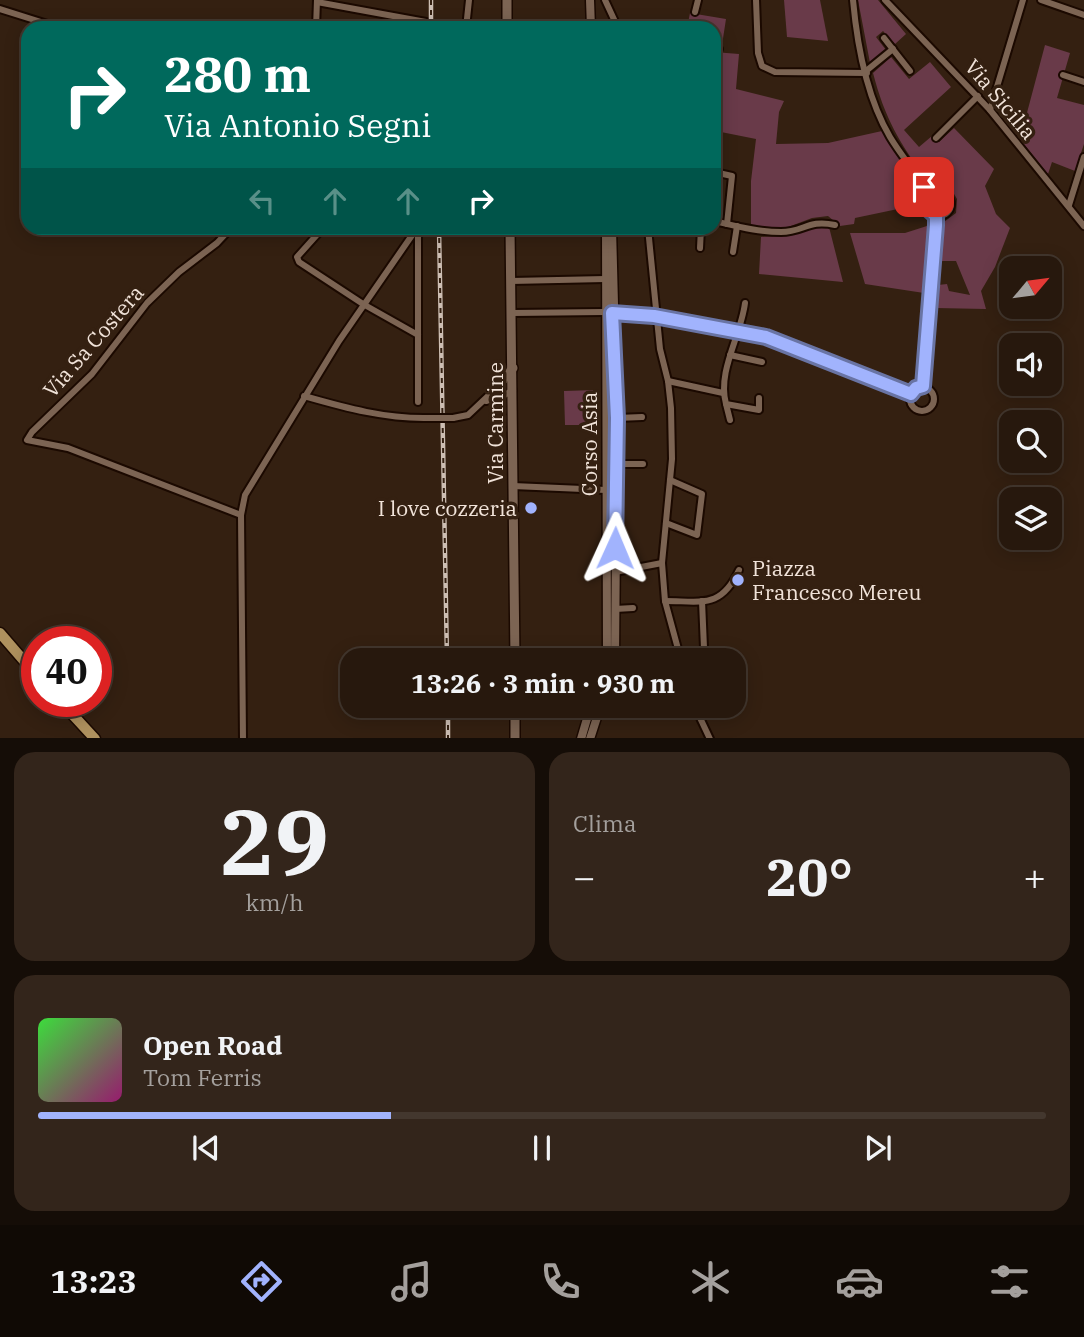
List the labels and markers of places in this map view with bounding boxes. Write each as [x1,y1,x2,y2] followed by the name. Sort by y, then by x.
[894,157,954,217] pin
[378,494,517,522] place label: I love cozzeria
[523,500,539,516] marker: I love cozzeria
[752,554,921,606] place label: Piazza Francesco Mereu
[730,572,746,588] marker: Piazza Francesco Mereu

